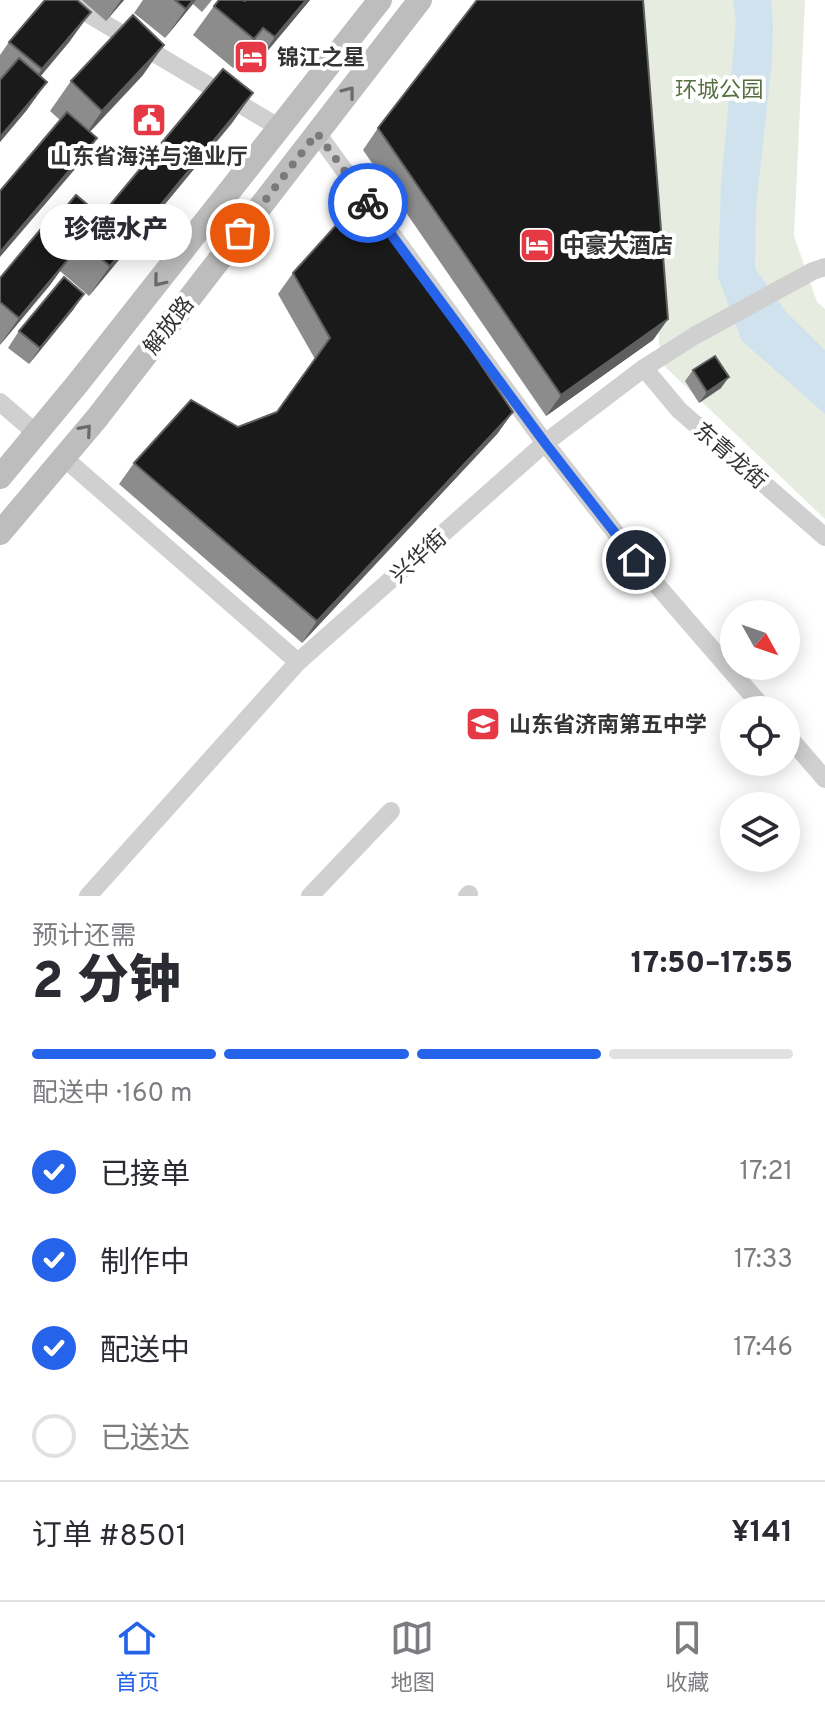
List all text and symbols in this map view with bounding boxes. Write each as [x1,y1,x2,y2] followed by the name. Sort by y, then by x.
[232,38,270,76] hotel icon: 锦江之星
[277,46,365,73] place label: 锦江之星
[675,78,763,105] park label: 环城公园
[339,86,353,101] one-way arrow
[130,101,168,139] public building icon: 山东省海洋与渔业厅
[50,145,248,172] place label: 山东省海洋与渔业厅
[328,163,408,243] courier
[346,181,390,225] icon: bike
[206,199,274,267] pin
[40,205,192,261] callout: 珍德水产
[218,211,262,255] icon: bag
[64,215,168,248] text: 珍德水产
[518,226,556,264] hotel icon: 中豪大酒店
[563,234,673,261] place label: 中豪大酒店
[154,272,168,287] one-way arrow
[139,292,201,361] street label: 解放路
[687,418,771,496] street label: 东青龙街
[77,425,91,440] one-way arrow
[386,526,453,590] street label: 兴华街
[602,526,670,594] pin
[614,538,658,582] icon: home
[720,600,800,680] north arrow
[720,600,800,872] map controls
[720,696,800,776] button: locate
[464,705,502,743] school or university icon: 山东省济南第五中学
[509,713,707,740] place label: 山东省济南第五中学
[720,792,800,872] button: layers
[32,921,136,954] text: 预计还需
[631,946,793,983] text: 17:50–17:55
[32,951,181,1017] text: 2 分钟
[32,1078,192,1111] text: 配送中 · 160 m
[32,1150,76,1194] icon: check
[739,1156,793,1189] text: 17:21
[100,1158,190,1195] text: 已接单
[32,1238,76,1282] icon: check
[734,1244,793,1277] text: 17:33
[100,1246,190,1283] text: 制作中
[32,1326,76,1370] icon: check
[733,1332,793,1365] text: 17:46
[100,1334,190,1371] text: 配送中
[100,1422,190,1459] text: 已送达
[731,1515,793,1552] text: ¥141
[32,1519,187,1556] text: 订单 #8501
[115,1616,160,1698] tab: 首页
[390,1616,435,1698] tab: 地图
[665,1616,710,1698] tab: 收藏

